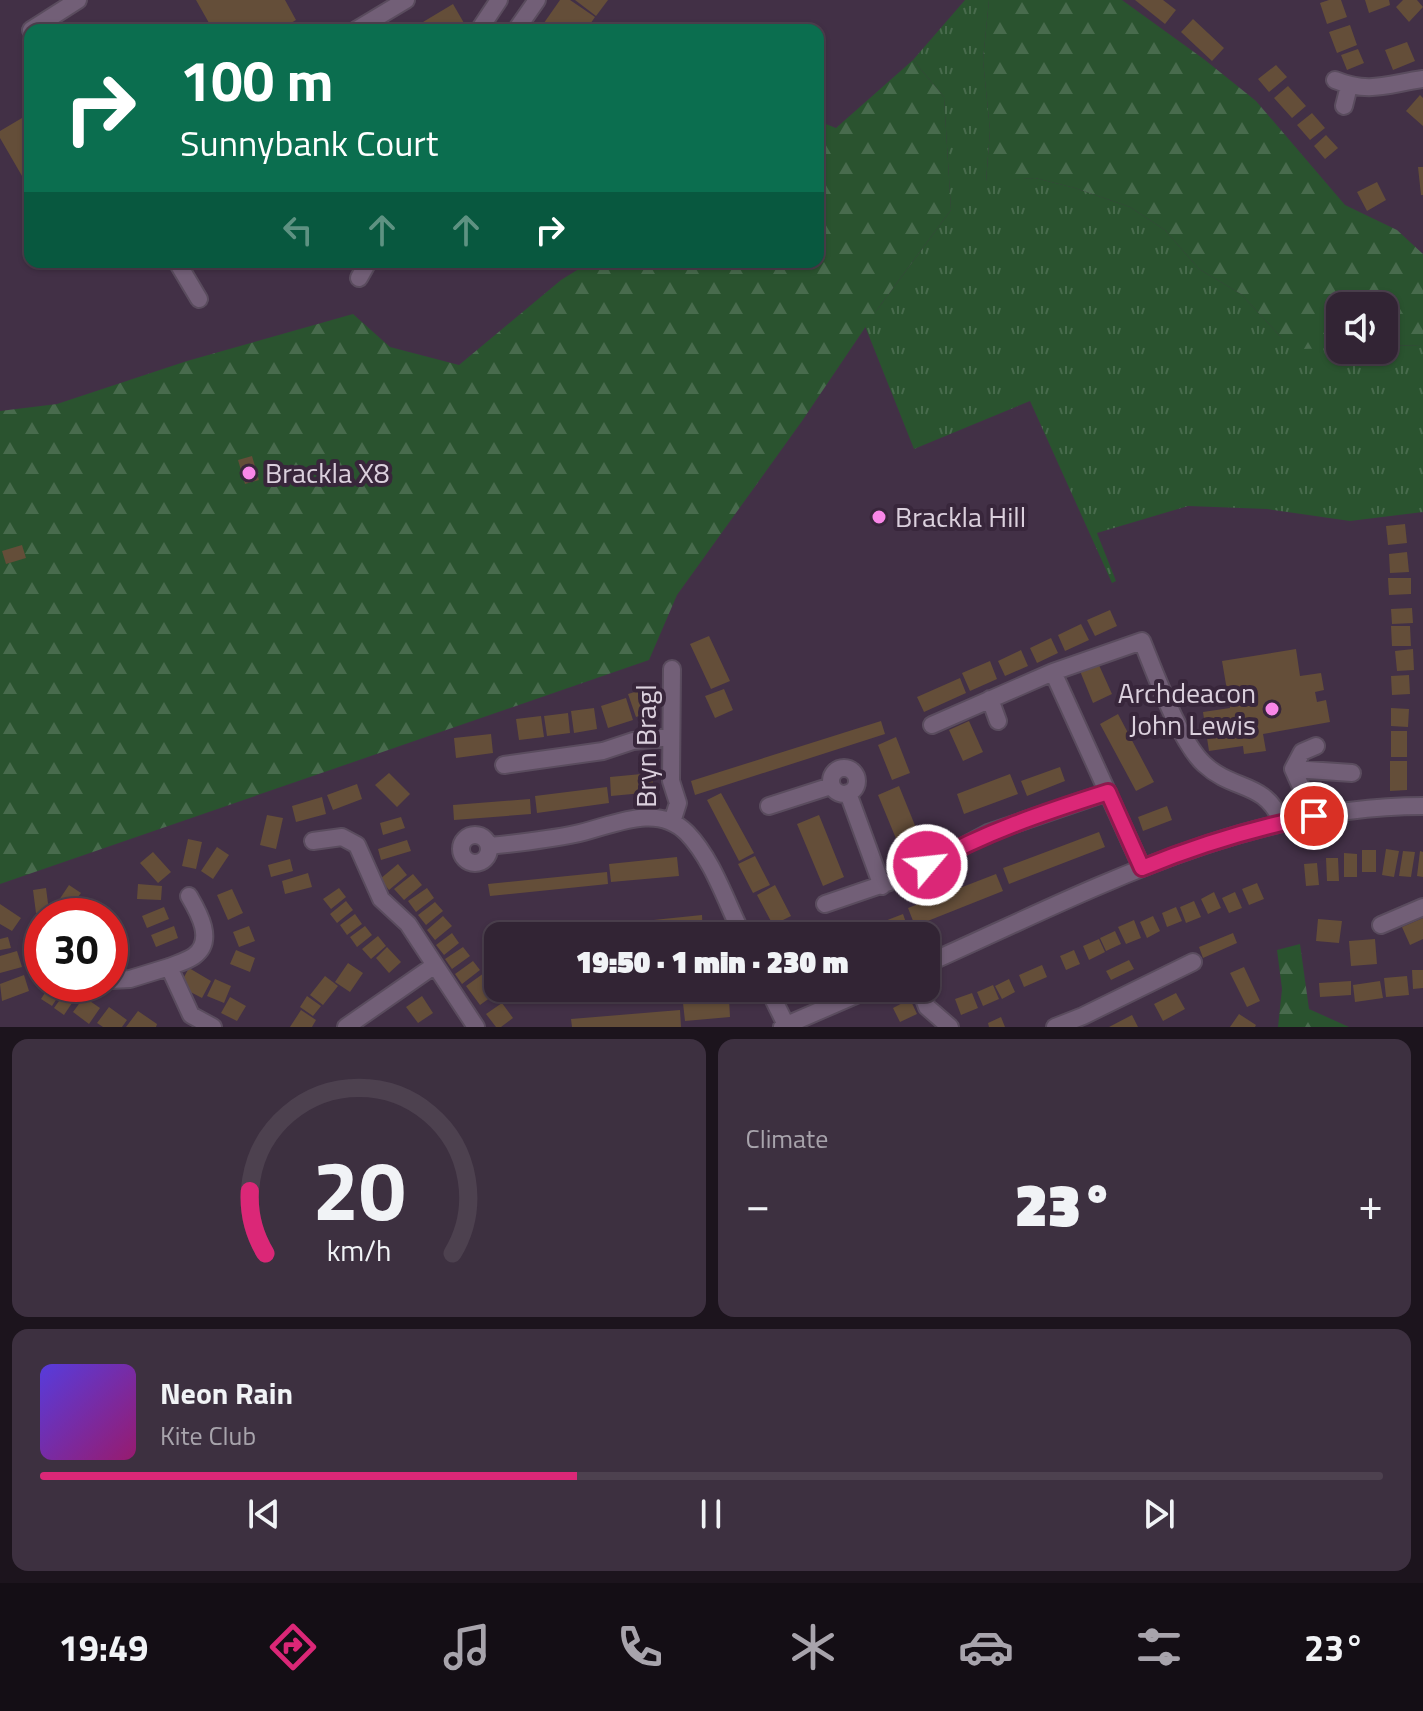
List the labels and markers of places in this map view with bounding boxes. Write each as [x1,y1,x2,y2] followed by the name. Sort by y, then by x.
[265,451,390,494] place label: Brackla X8
[240,464,258,482] marker: Brackla X8
[895,495,1026,538] place label: Brackla Hill
[870,508,888,526] marker: Brackla Hill
[1118,671,1256,746] place label: Archdeacon John Lewis
[1263,700,1281,718] marker: Archdeacon John Lewis
[1280,782,1348,850] pin

